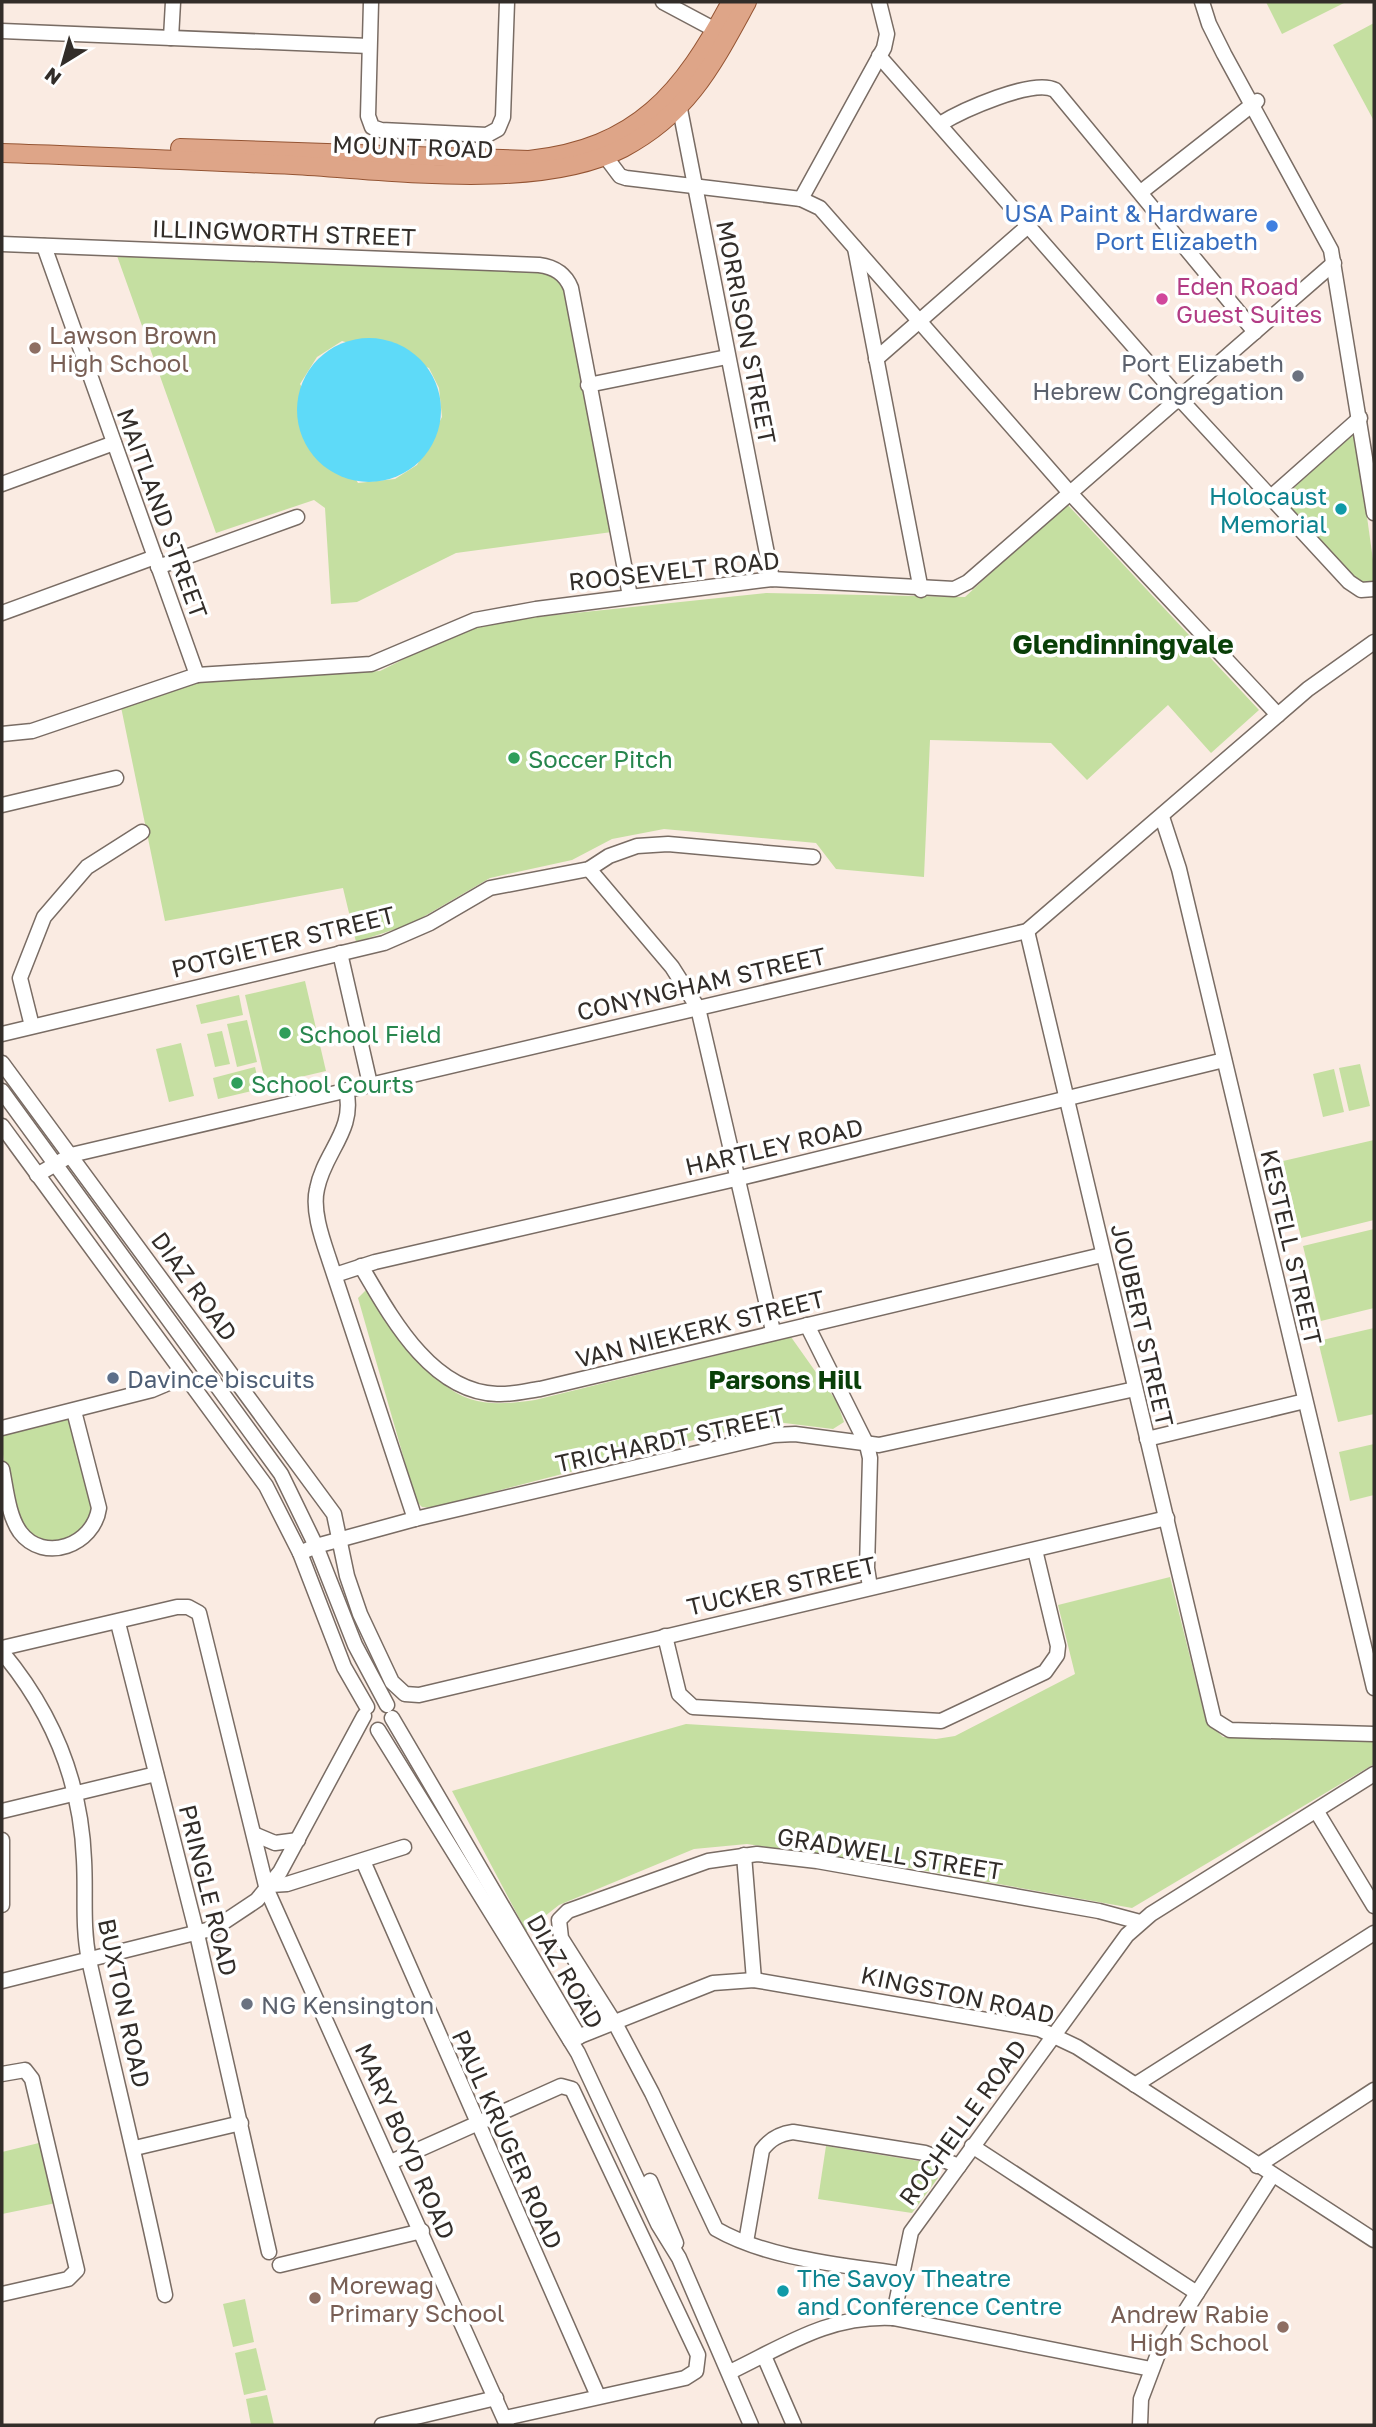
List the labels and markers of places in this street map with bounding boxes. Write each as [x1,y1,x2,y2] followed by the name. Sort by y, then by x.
[1004,198,1258,255] place label: USA Paint & Hardware Port Elizabeth
[1264,218,1280,234] marker: USA Paint & Hardware Port Elizabeth
[1176,271,1322,328] place label: Eden Road Guest Suites
[1154,291,1170,307] marker: Eden Road Guest Suites
[49,320,217,377] place label: Lawson Brown High School
[27,340,43,356] marker: Lawson Brown High School
[1032,348,1284,405] place label: Port Elizabeth Hebrew Congregation
[1290,368,1306,384] marker: Port Elizabeth Hebrew Congregation
[1209,481,1327,538] place label: Holocaust Memorial
[1333,501,1349,517] marker: Holocaust Memorial
[528,744,673,773] place label: Soccer Pitch
[506,750,522,766] marker: Soccer Pitch
[299,1019,442,1048] place label: School Field
[277,1025,293,1041] marker: School Field
[251,1069,414,1098] place label: School Courts
[229,1075,245,1091] marker: School Courts
[127,1364,315,1393] place label: Davince biscuits
[105,1370,121,1386] marker: Davince biscuits
[261,1990,434,2019] place label: NG Kensington
[239,1996,255,2012] marker: NG Kensington
[797,2263,1062,2320] place label: The Savoy Theatre and Conference Centre
[329,2270,505,2327] place label: Morewag Primary School
[775,2283,791,2299] marker: The Savoy Theatre and Conference Centre
[307,2290,323,2306] marker: Morewag Primary School
[1110,2299,1269,2356] place label: Andrew Rabie High School
[1275,2319,1291,2335] marker: Andrew Rabie High School

